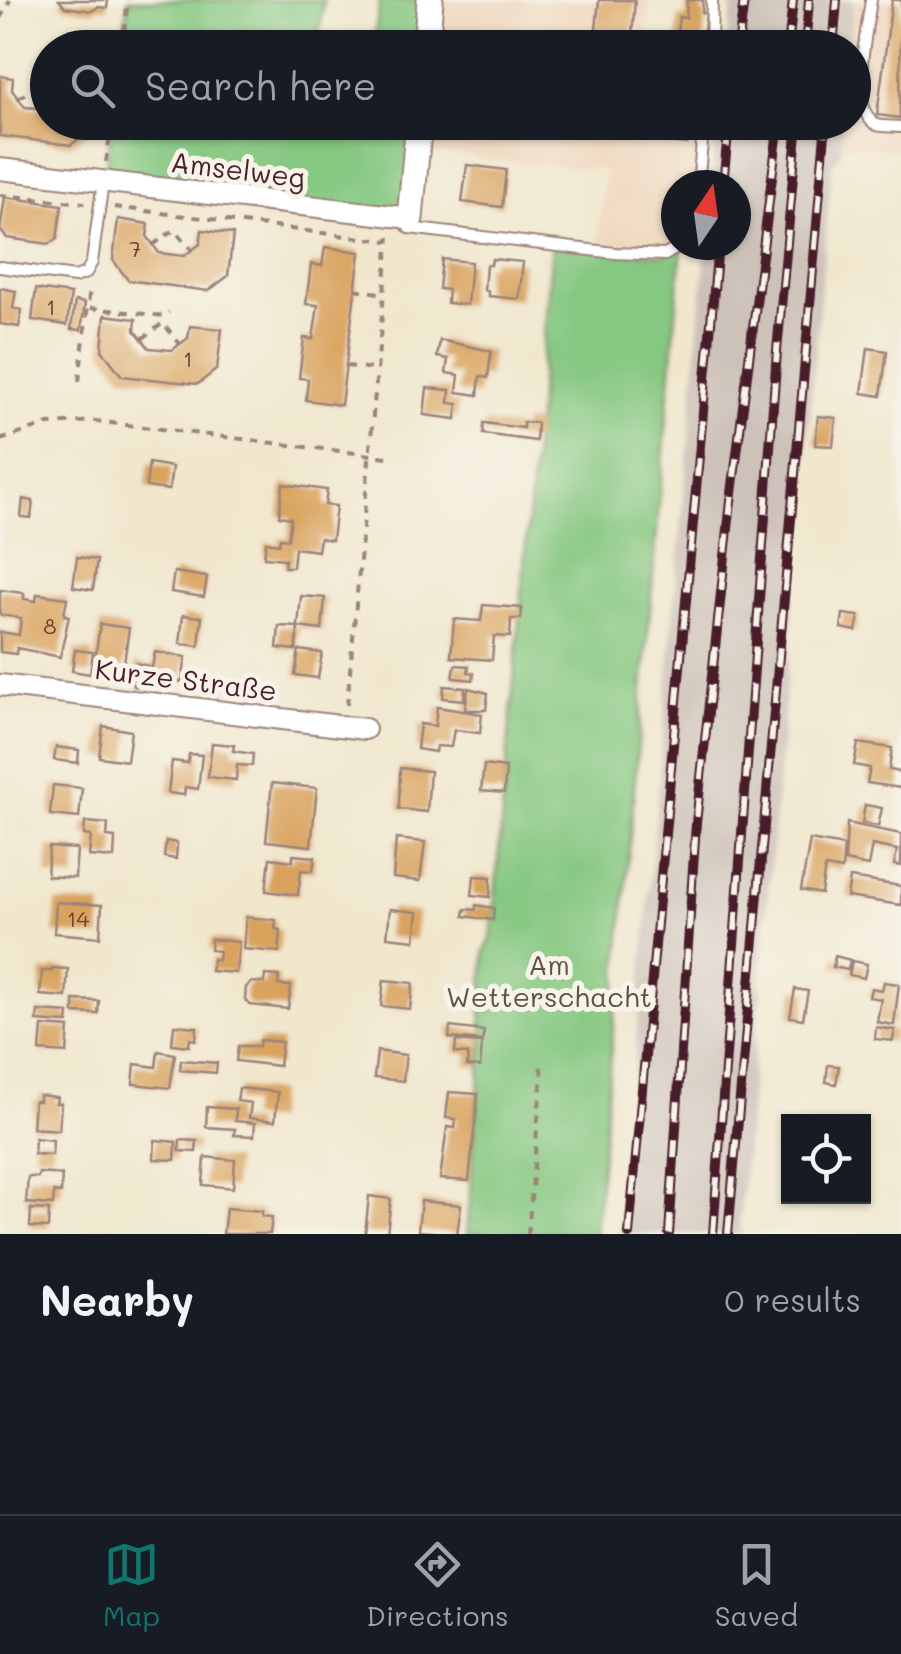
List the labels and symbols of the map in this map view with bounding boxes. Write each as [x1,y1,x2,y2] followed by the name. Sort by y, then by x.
[169,143,307,195] street label: Amselweg
[661,170,751,260] north arrow
[129,234,141,263] house number: 7
[46,292,56,321] house number: 1
[183,344,193,373] house number: 1
[43,611,57,640] house number: 8
[93,650,279,708] street label: Kurze Straße
[67,904,89,933] house number: 14
[446,946,652,1014] park label: Am Wetterschacht

